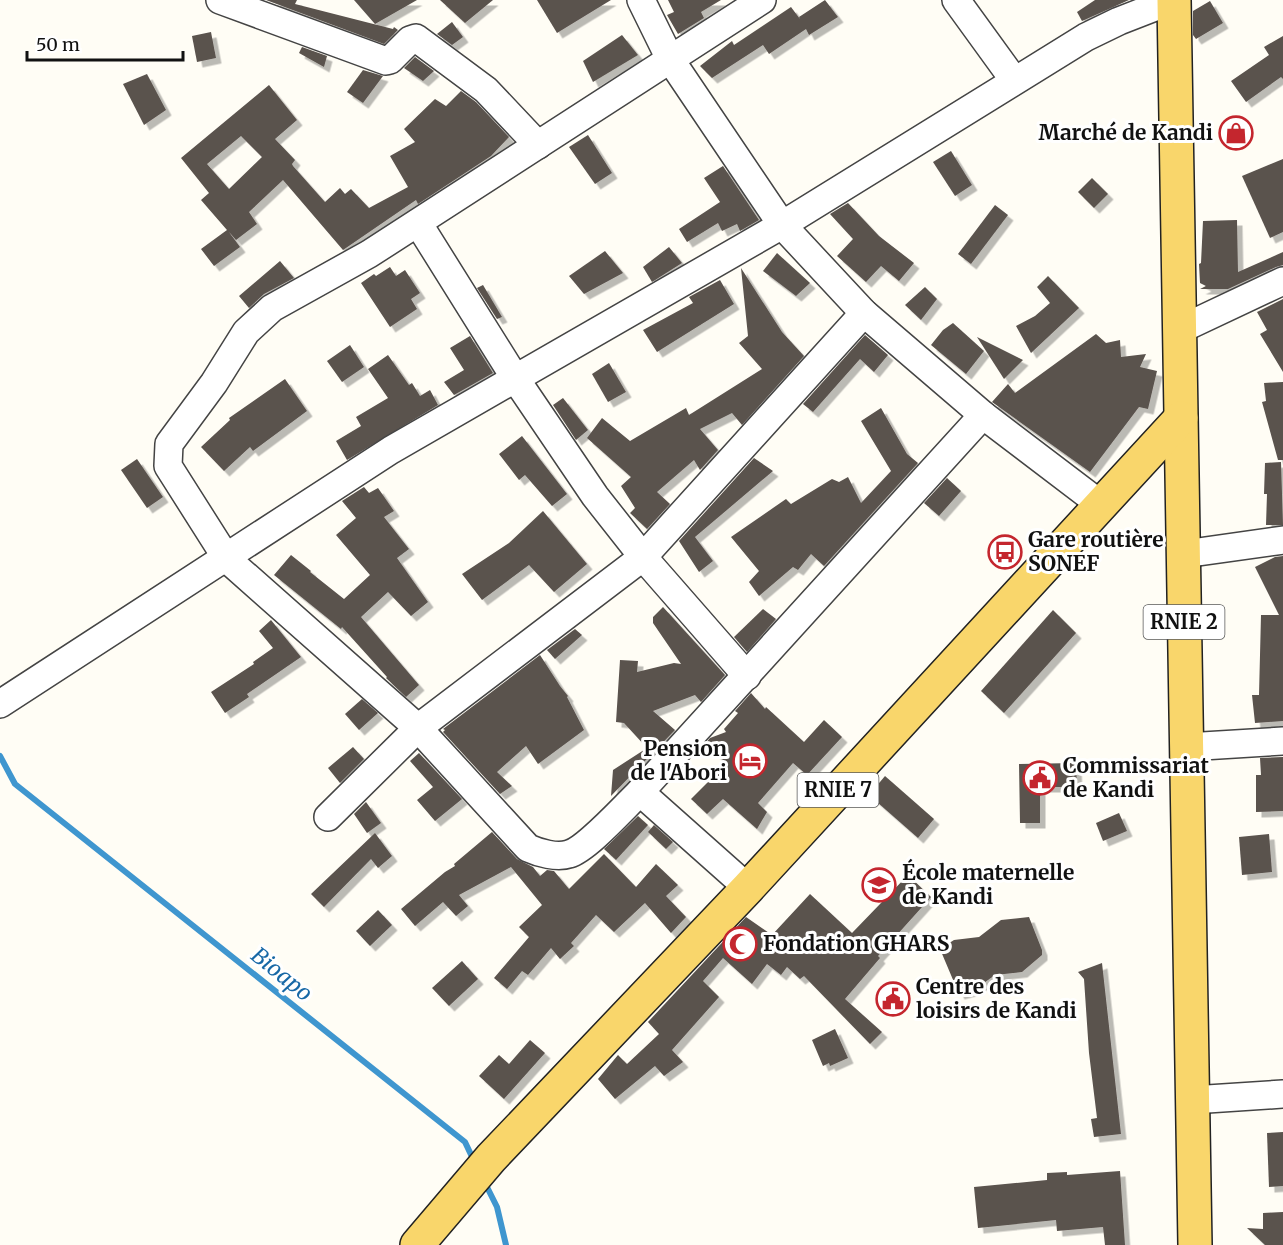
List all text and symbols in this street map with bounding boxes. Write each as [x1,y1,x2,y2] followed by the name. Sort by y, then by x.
[27,24,183,62] scale bar
[36,33,80,56] text: 50 m
[1218,115,1254,151] shop icon: Marché de Kandi
[1039,119,1213,146] place label: Marché de Kandi
[1028,526,1164,577] place label: Gare routière SONEF
[987,534,1023,570] bus stop icon: Gare routière SONEF
[1144,605,1224,639] road number: RNIE 2
[630,735,727,786] place label: Pension de l'Abori
[732,743,768,779] hotel icon: Pension de l'Abori
[1063,752,1209,803] place label: Commissariat de Kandi
[1022,760,1058,796] public building icon: Commissariat de Kandi
[798,773,878,807] road number: RNIE 7
[902,858,1074,910] place label: École maternelle de Kandi
[861,867,897,903] school or university icon: École maternelle de Kandi
[722,926,758,962] mosque icon: Fondation GHARS
[763,930,950,957] place label: Fondation GHARS
[246,941,318,1007] water label: Bioapo
[916,973,1077,1024] place label: Centre des loisirs de Kandi
[875,981,911,1017] public building icon: Centre des loisirs de Kandi

